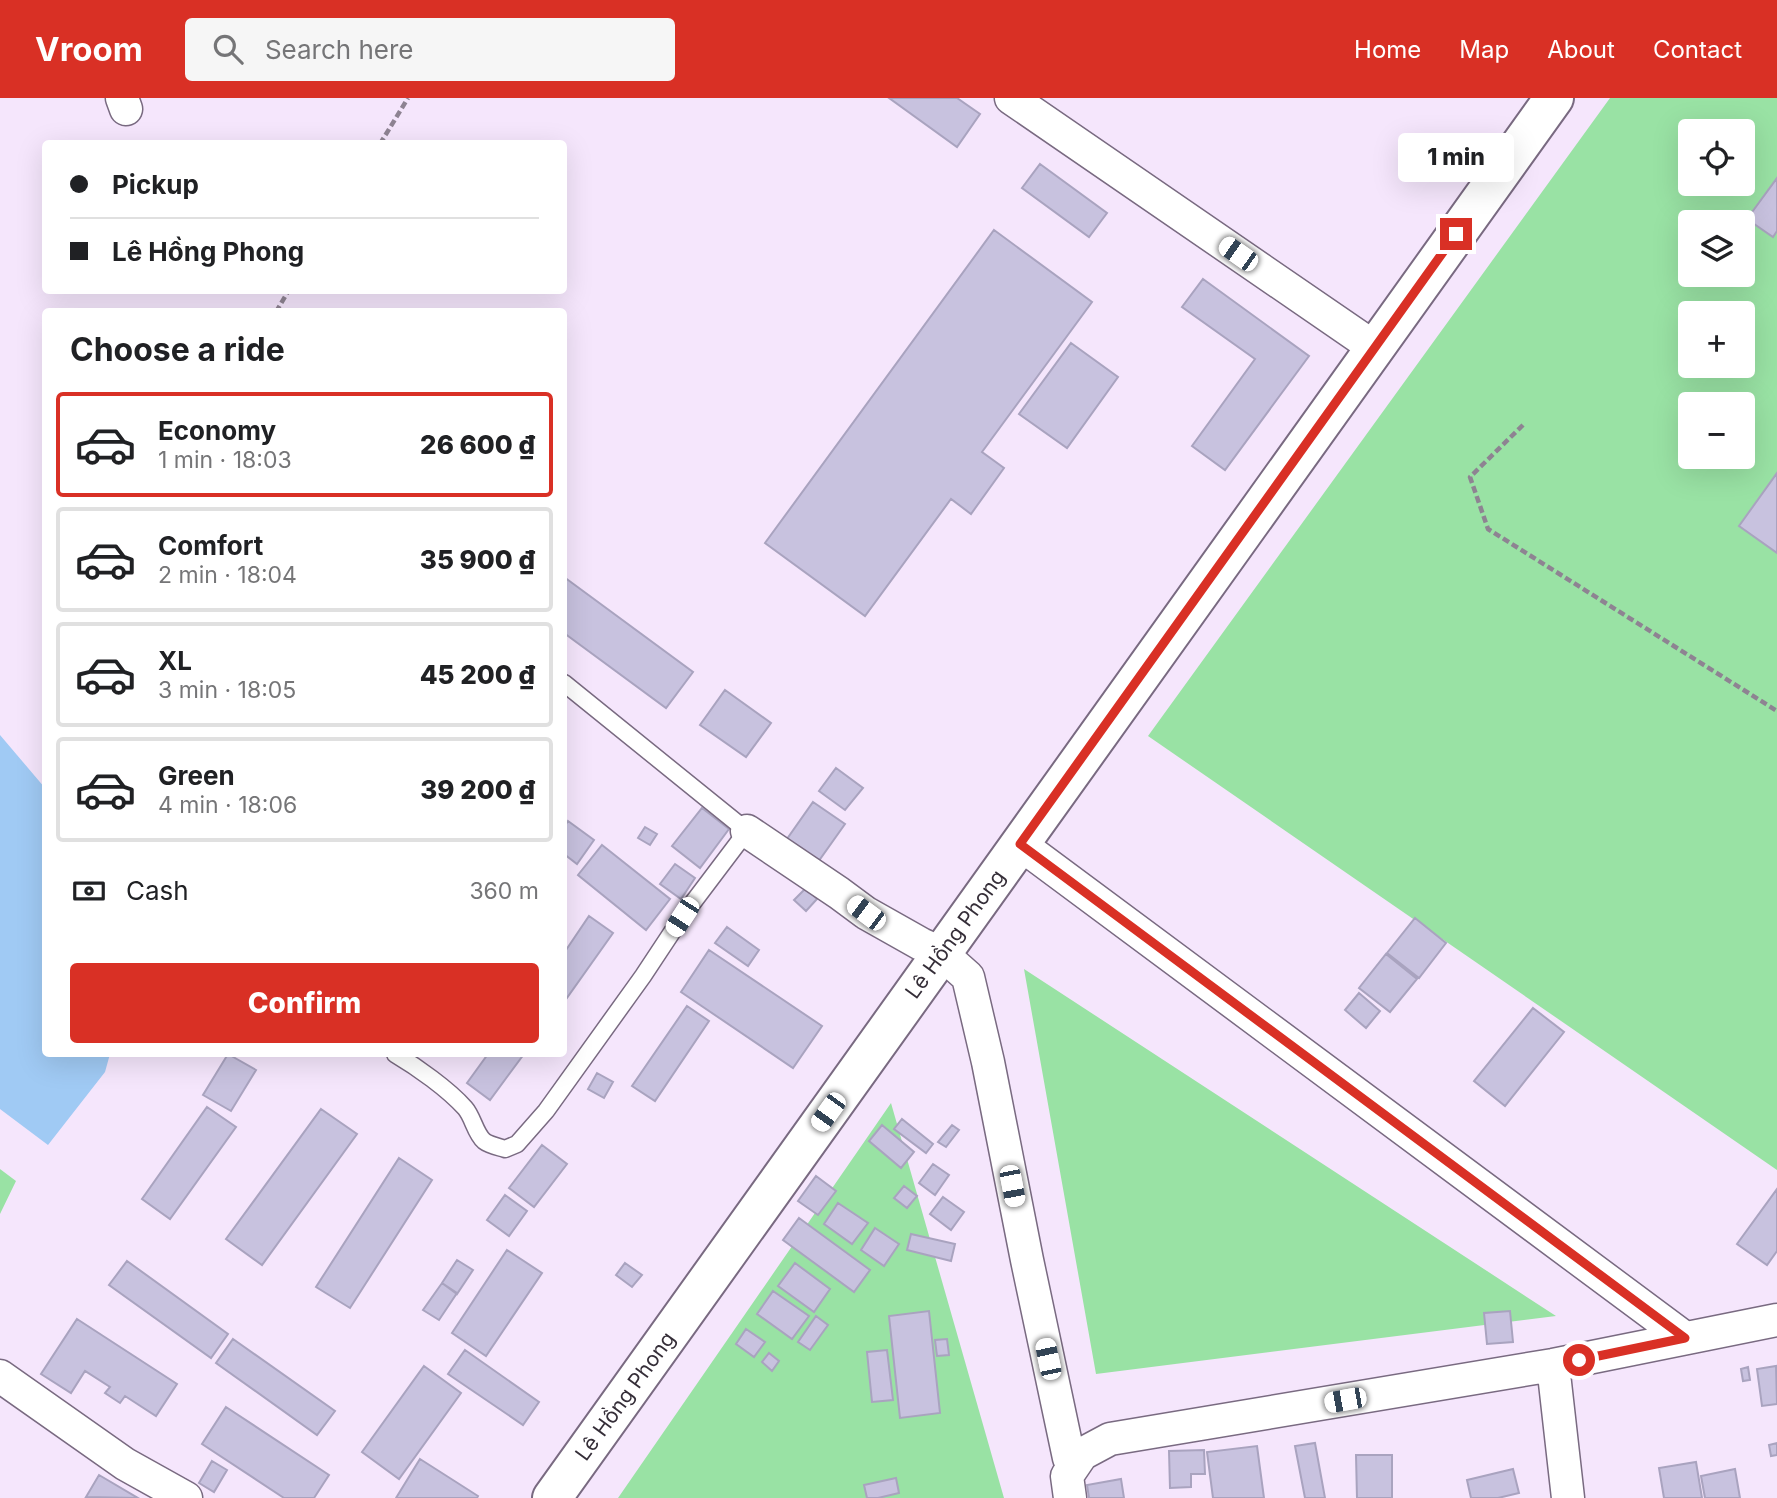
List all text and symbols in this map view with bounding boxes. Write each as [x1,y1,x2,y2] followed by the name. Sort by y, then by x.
[185,18,675,81] search box
[35,29,143,69] text: Vroom
[209,30,247,68] icon: search
[265,34,414,65] text: Search here
[1354,35,1421,64] text: Home
[1459,35,1509,64] text: Map
[1547,35,1615,64] text: About
[1653,35,1742,64] text: Contact
[1678,119,1755,469] map controls
[1678,119,1755,196] button: locate
[1398,132,1514,181] callout: 1 min
[1427,143,1485,171] text: 1 min
[112,169,199,200] text: Pickup
[1678,210,1755,287] button: layers
[1440,218,1472,250] route end
[1215,233,1262,275] car
[112,236,304,267] text: Lê Hồng Phong
[1678,301,1755,378] button: +
[70,330,285,369] text: Choose a ride
[1678,392,1755,469] button: −
[74,413,137,476] icon: car
[158,415,276,446] text: Economy
[420,429,535,460] text: 26 600 ₫
[158,446,292,474] text: 1 min · 18:03
[74,528,137,591] icon: car
[158,530,263,561] text: Comfort
[420,544,535,575] text: 35 900 ₫
[158,561,297,589] text: 2 min · 18:04
[74,643,137,706] icon: car
[158,645,192,676] text: XL
[420,659,535,690] text: 45 200 ₫
[158,676,296,704] text: 3 min · 18:05
[74,758,137,821] icon: car
[158,760,235,791] text: Green
[420,774,535,805] text: 39 200 ₫
[158,791,297,819] text: 4 min · 18:06
[900,865,1010,1003] street label: Lê Hồng Phong
[70,872,108,910] icon: cash
[126,875,189,906] text: Cash
[469,877,539,905] text: 360 m
[843,892,890,934] car
[662,894,703,940] car
[70,963,539,1043] button: Confirm
[808,1089,849,1135] car
[998,1163,1027,1209] car
[570,1327,680,1465] street label: Lê Hồng Phong
[1034,1336,1063,1382] car
[1563,1344,1595,1376] route start
[1323,1386,1368,1414] car

